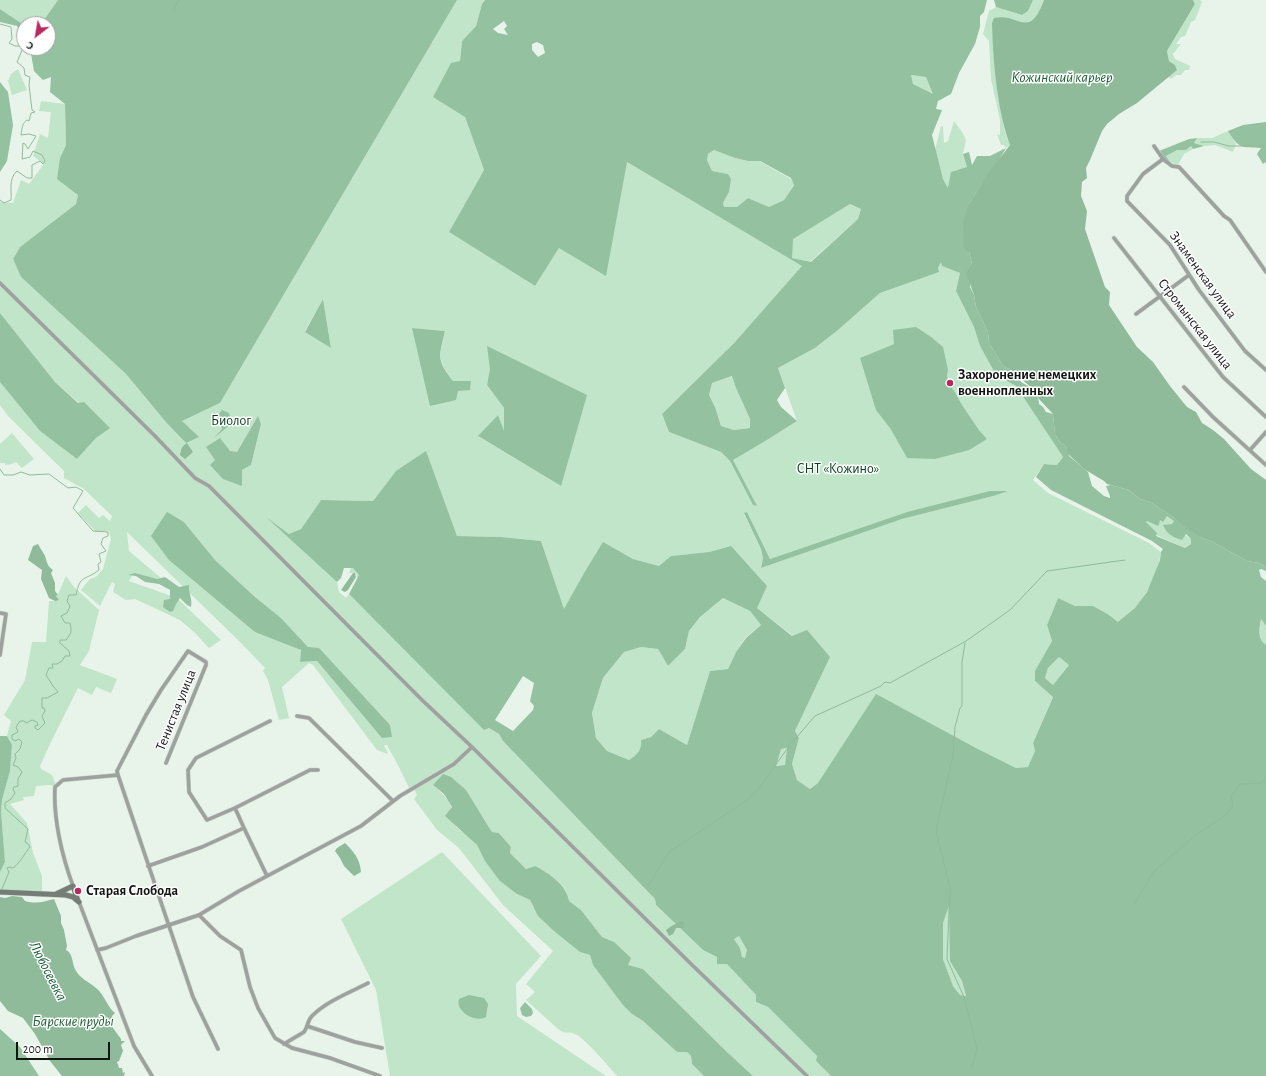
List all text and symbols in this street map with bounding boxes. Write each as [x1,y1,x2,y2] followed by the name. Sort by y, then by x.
[16,16,56,56] north arrow
[25,40,36,52] text: С
[1012,68,1112,86] water label: Кожинский карьер
[1166,228,1240,322] street label: Знаменская улица
[1154,275,1236,373] street label: Стромынская улица
[958,367,1096,400] place label: Захоронение немецких военнопленных
[945,378,955,388] marker: Захоронение немецких военнопленных
[211,413,251,429] park label: Биолог
[797,461,879,477] park label: СНТ «Кожино»
[152,667,200,753] street label: Тенистая улица
[86,883,178,899] place label: Старая Слобода
[73,886,83,896] marker: Старая Слобода
[25,938,71,1004] water label: Любосеевка
[32,1012,114,1030] water label: Барские пруды
[18,1034,112,1060] scale bar
[23,1043,53,1055] text: 200 m

